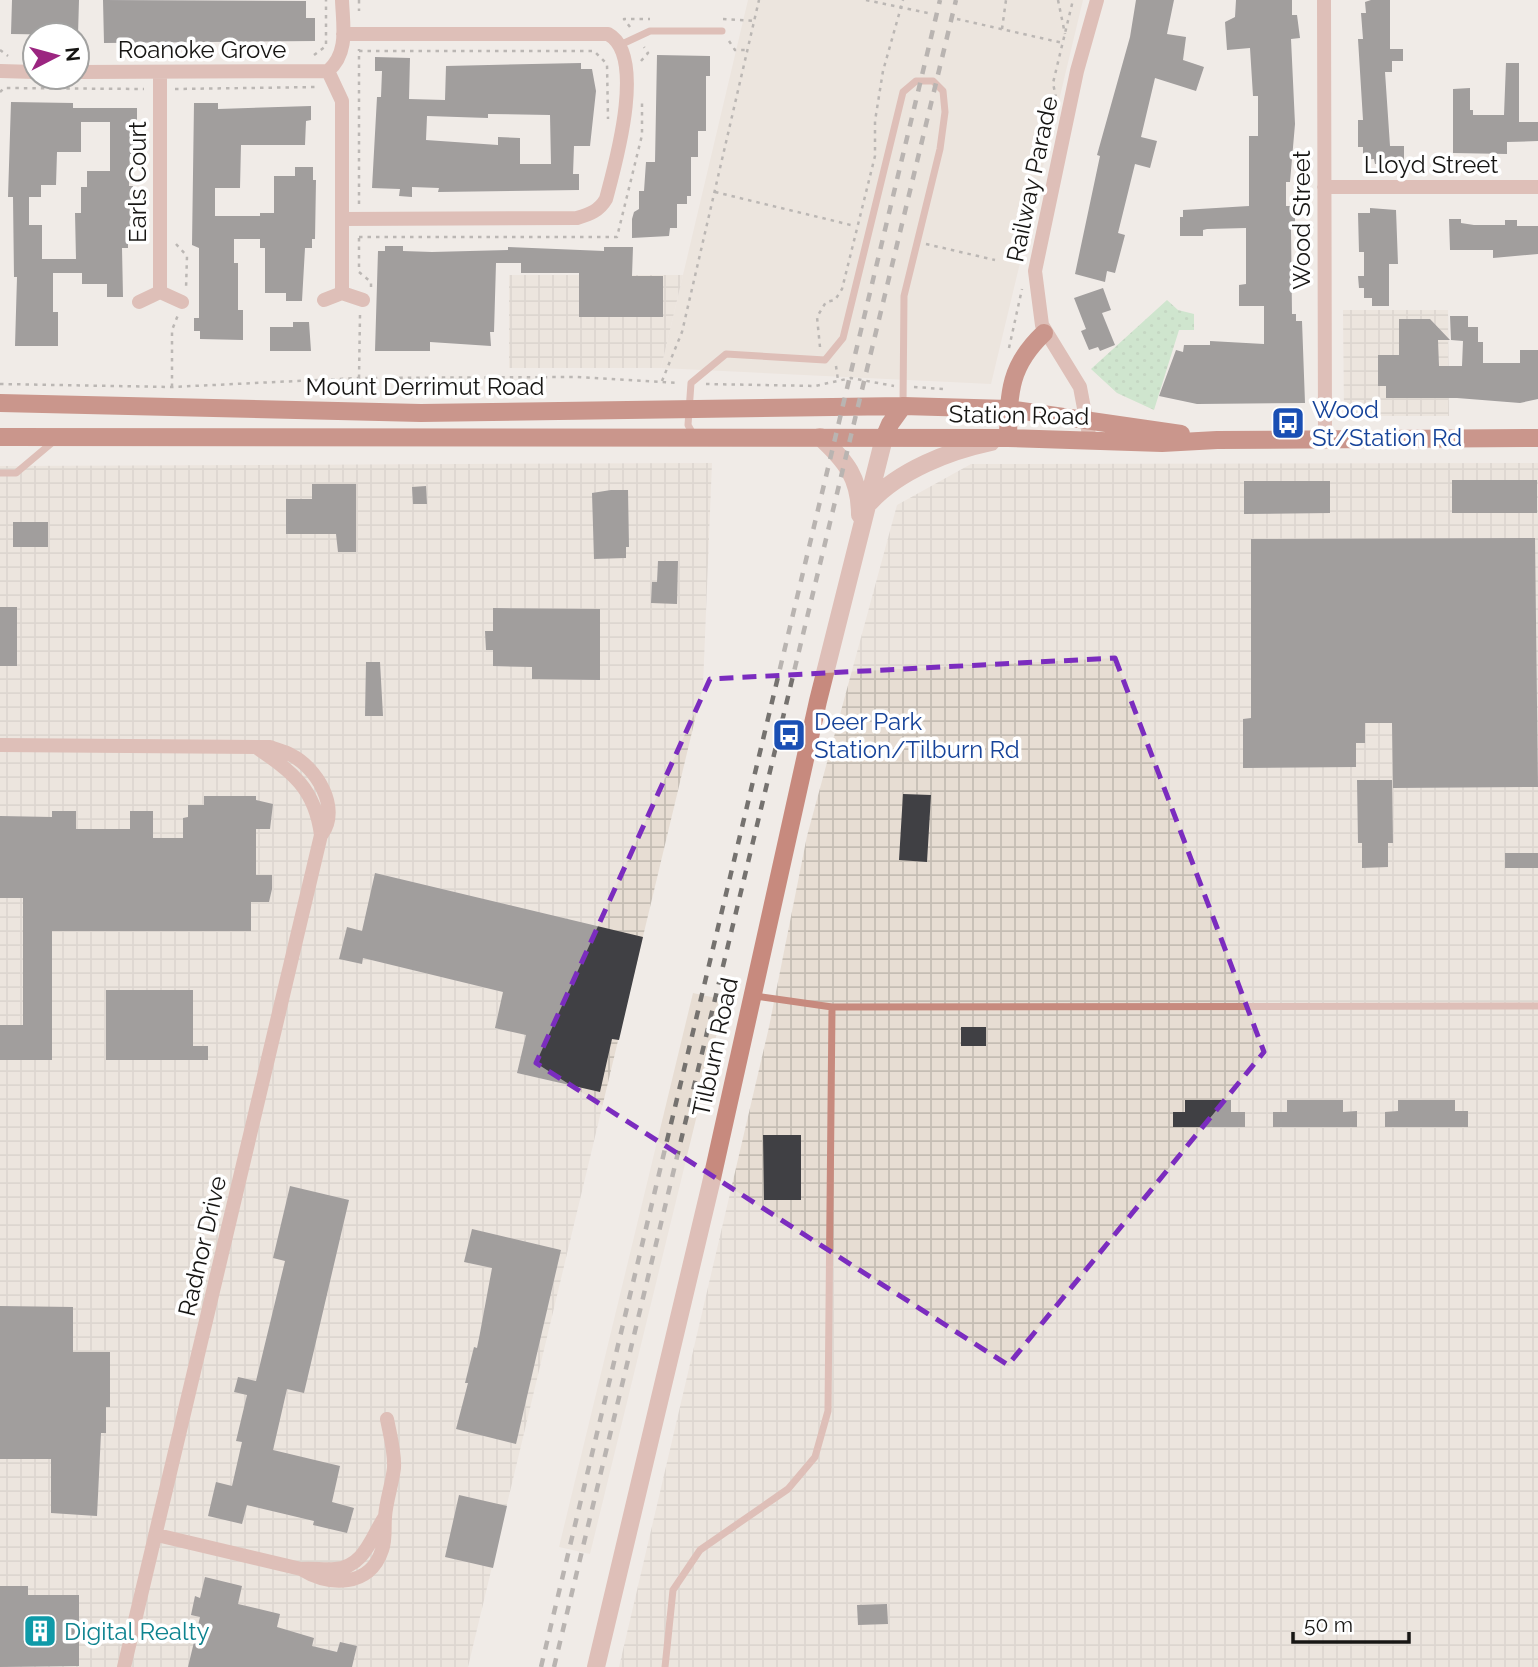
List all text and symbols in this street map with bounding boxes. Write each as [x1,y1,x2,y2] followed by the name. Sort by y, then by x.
[21,21,91,91] north arrow
[118,35,286,64] street label: Roanoke Grove
[61,46,85,63] text: N
[1000,93,1064,265] street label: Railway Parade
[123,121,152,243] street label: Earls Court
[1287,150,1316,290] street label: Wood Street
[1364,150,1498,179] street label: Lloyd Street
[306,372,544,401] street label: Mount Derrimut Road
[1312,395,1462,452] place label: Wood St/Station Rd
[948,399,1090,431] street label: Station Road
[1269,404,1307,442] bus stop icon: Wood St/Station Rd
[814,707,1020,764] place label: Deer Park Station/Tilburn Rd
[770,716,808,754] bus stop icon: Deer Park Station/Tilburn Rd
[686,975,744,1119] street label: Tilburn Road
[172,1173,232,1319] street label: Radnor Drive
[1293,1600,1408,1644] scale bar
[21,1612,59,1650] building icon: Digital Realty
[1304,1612,1353,1637] text: 50 m
[64,1617,210,1646] place label: Digital Realty

